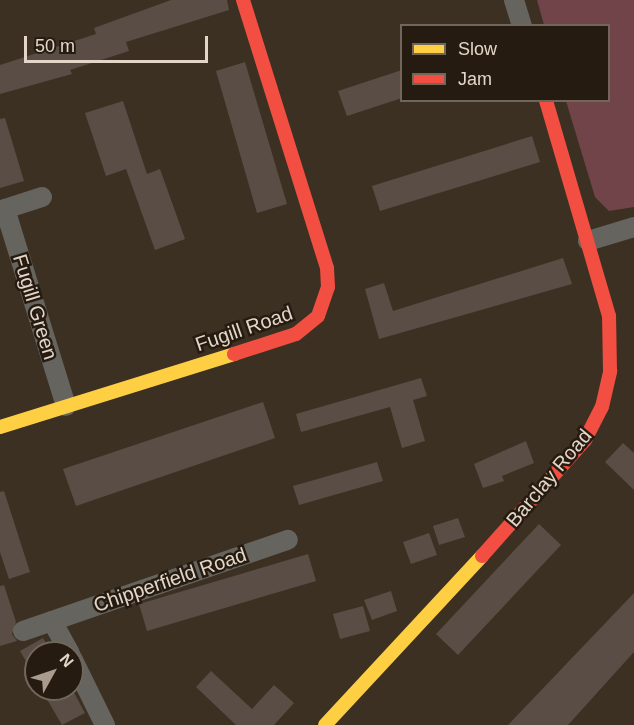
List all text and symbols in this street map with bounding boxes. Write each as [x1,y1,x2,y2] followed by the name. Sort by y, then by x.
[27,24,212,62] scale bar
[400,24,610,102] legend
[35,36,75,56] text: 50 m
[458,39,497,59] text: Slow
[458,69,492,89] text: Jam
[8,251,62,363] street label: Fugill Green
[192,301,296,357] street label: Fugill Road
[501,424,597,532] street label: Barclay Road
[90,543,250,617] street label: Chipperfield Road
[24,641,84,701] north arrow
[56,651,77,670] text: N

